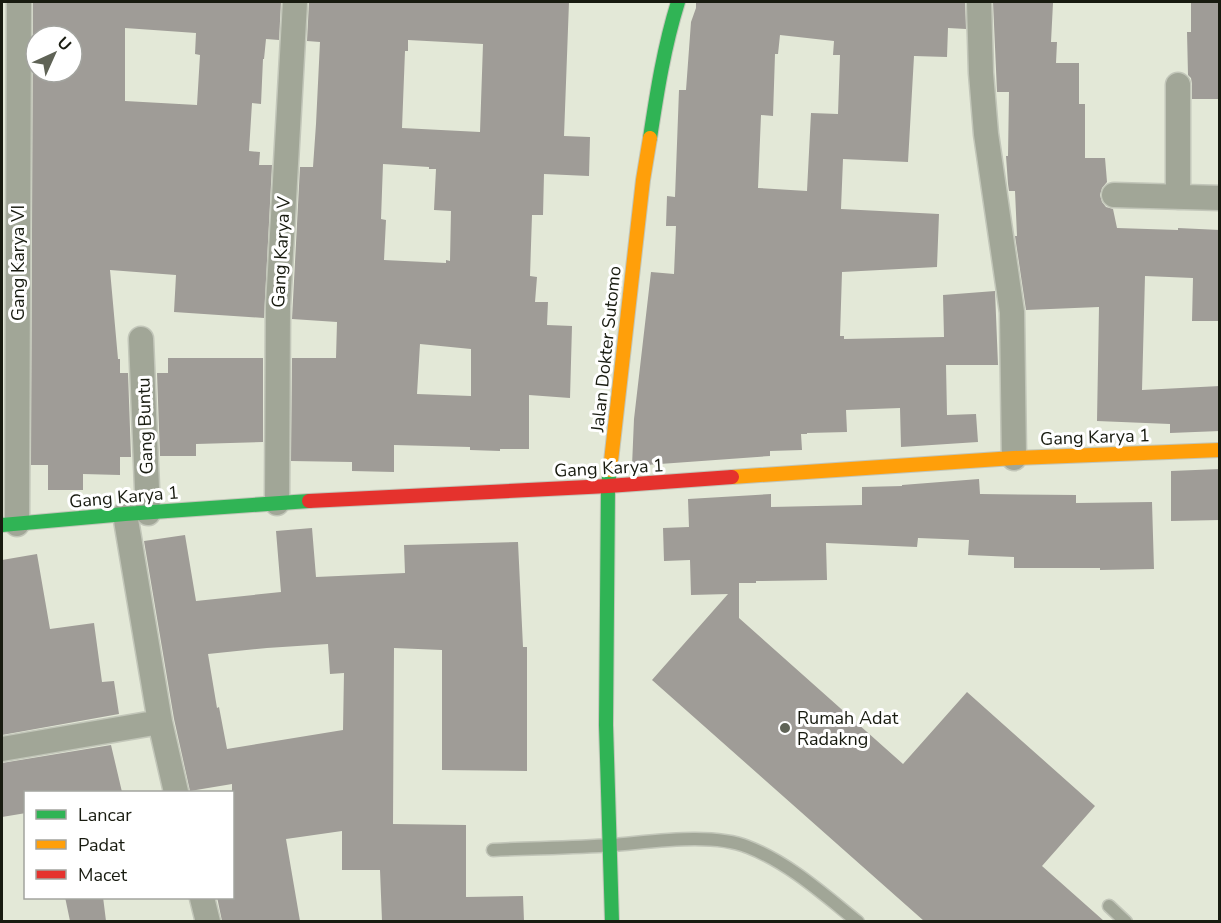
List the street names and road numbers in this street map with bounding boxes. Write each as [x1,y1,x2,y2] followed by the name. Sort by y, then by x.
[266,195,296,308] street label: Gang Karya V
[6,205,30,321] street label: Gang Karya VI
[585,265,627,434] street label: Jalan Dokter Sutomo
[131,377,159,475] street label: Gang Buntu
[1040,423,1150,451] street label: Gang Karya 1
[554,453,664,483] street label: Gang Karya 1
[68,480,180,514] street label: Gang Karya 1

